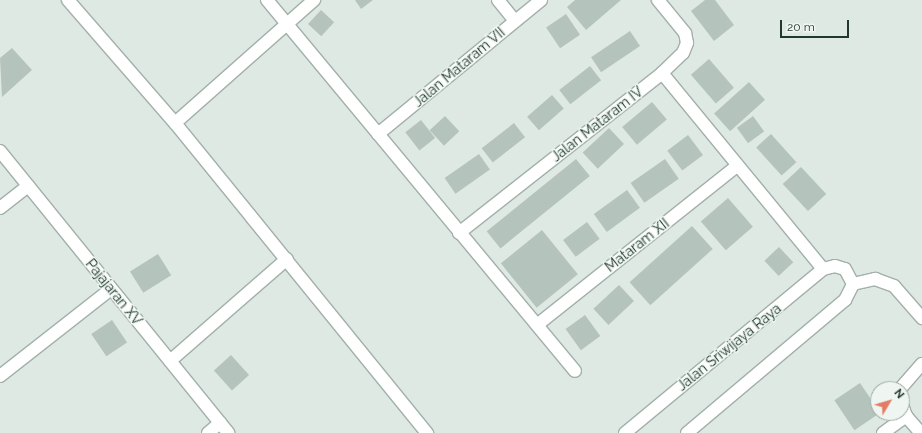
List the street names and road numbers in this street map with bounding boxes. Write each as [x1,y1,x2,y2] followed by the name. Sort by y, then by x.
[410,24,508,110] street label: Jalan Mataram VII
[548,83,646,165] street label: Jalan Mataram IV
[602,215,672,275] street label: Mataram XII
[82,255,146,329] street label: Pajajaran XV
[674,300,784,394] street label: Jalan Sriwijaya Raya

